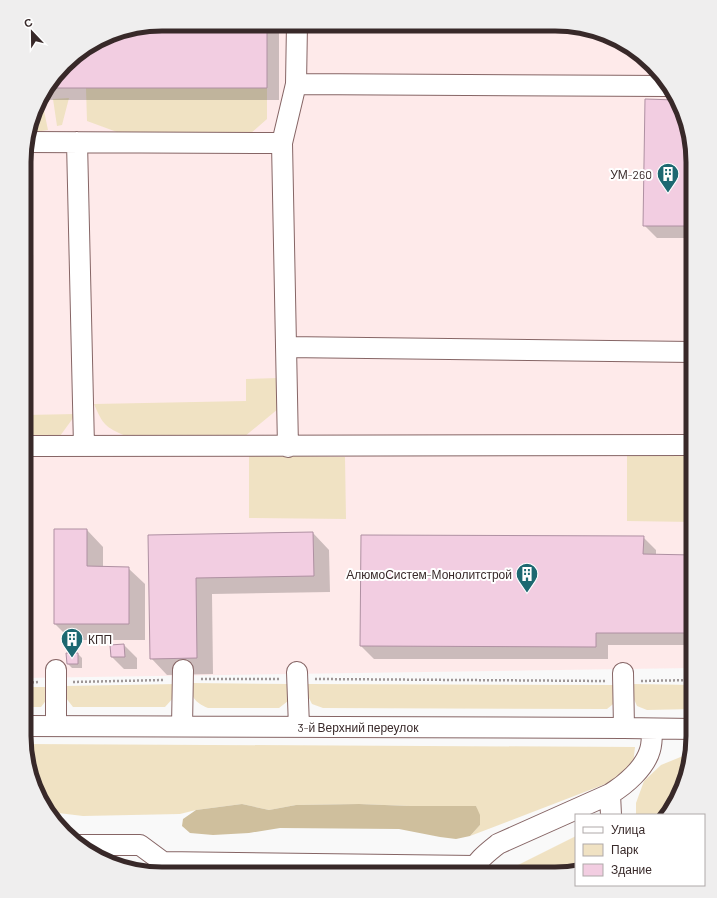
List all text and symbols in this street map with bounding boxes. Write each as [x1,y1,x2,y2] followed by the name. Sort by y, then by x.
[12,12,52,52] north arrow
[22,15,34,30] text: С
[655,161,681,194] building icon: УМ-260
[610,167,652,181] place label: УМ-260
[514,561,540,594] building icon: АлюмоСистем-Монолитстрой
[346,567,512,582] place label: АлюмоСистем-Монолитстрой
[59,626,85,659] building icon: КПП
[88,632,112,646] place label: КПП
[298,720,419,735] street label: 3-й Верхний переулок
[575,814,705,886] legend
[611,822,645,837] text: Улица
[611,842,639,857] text: Парк
[611,862,652,877] text: Здание

